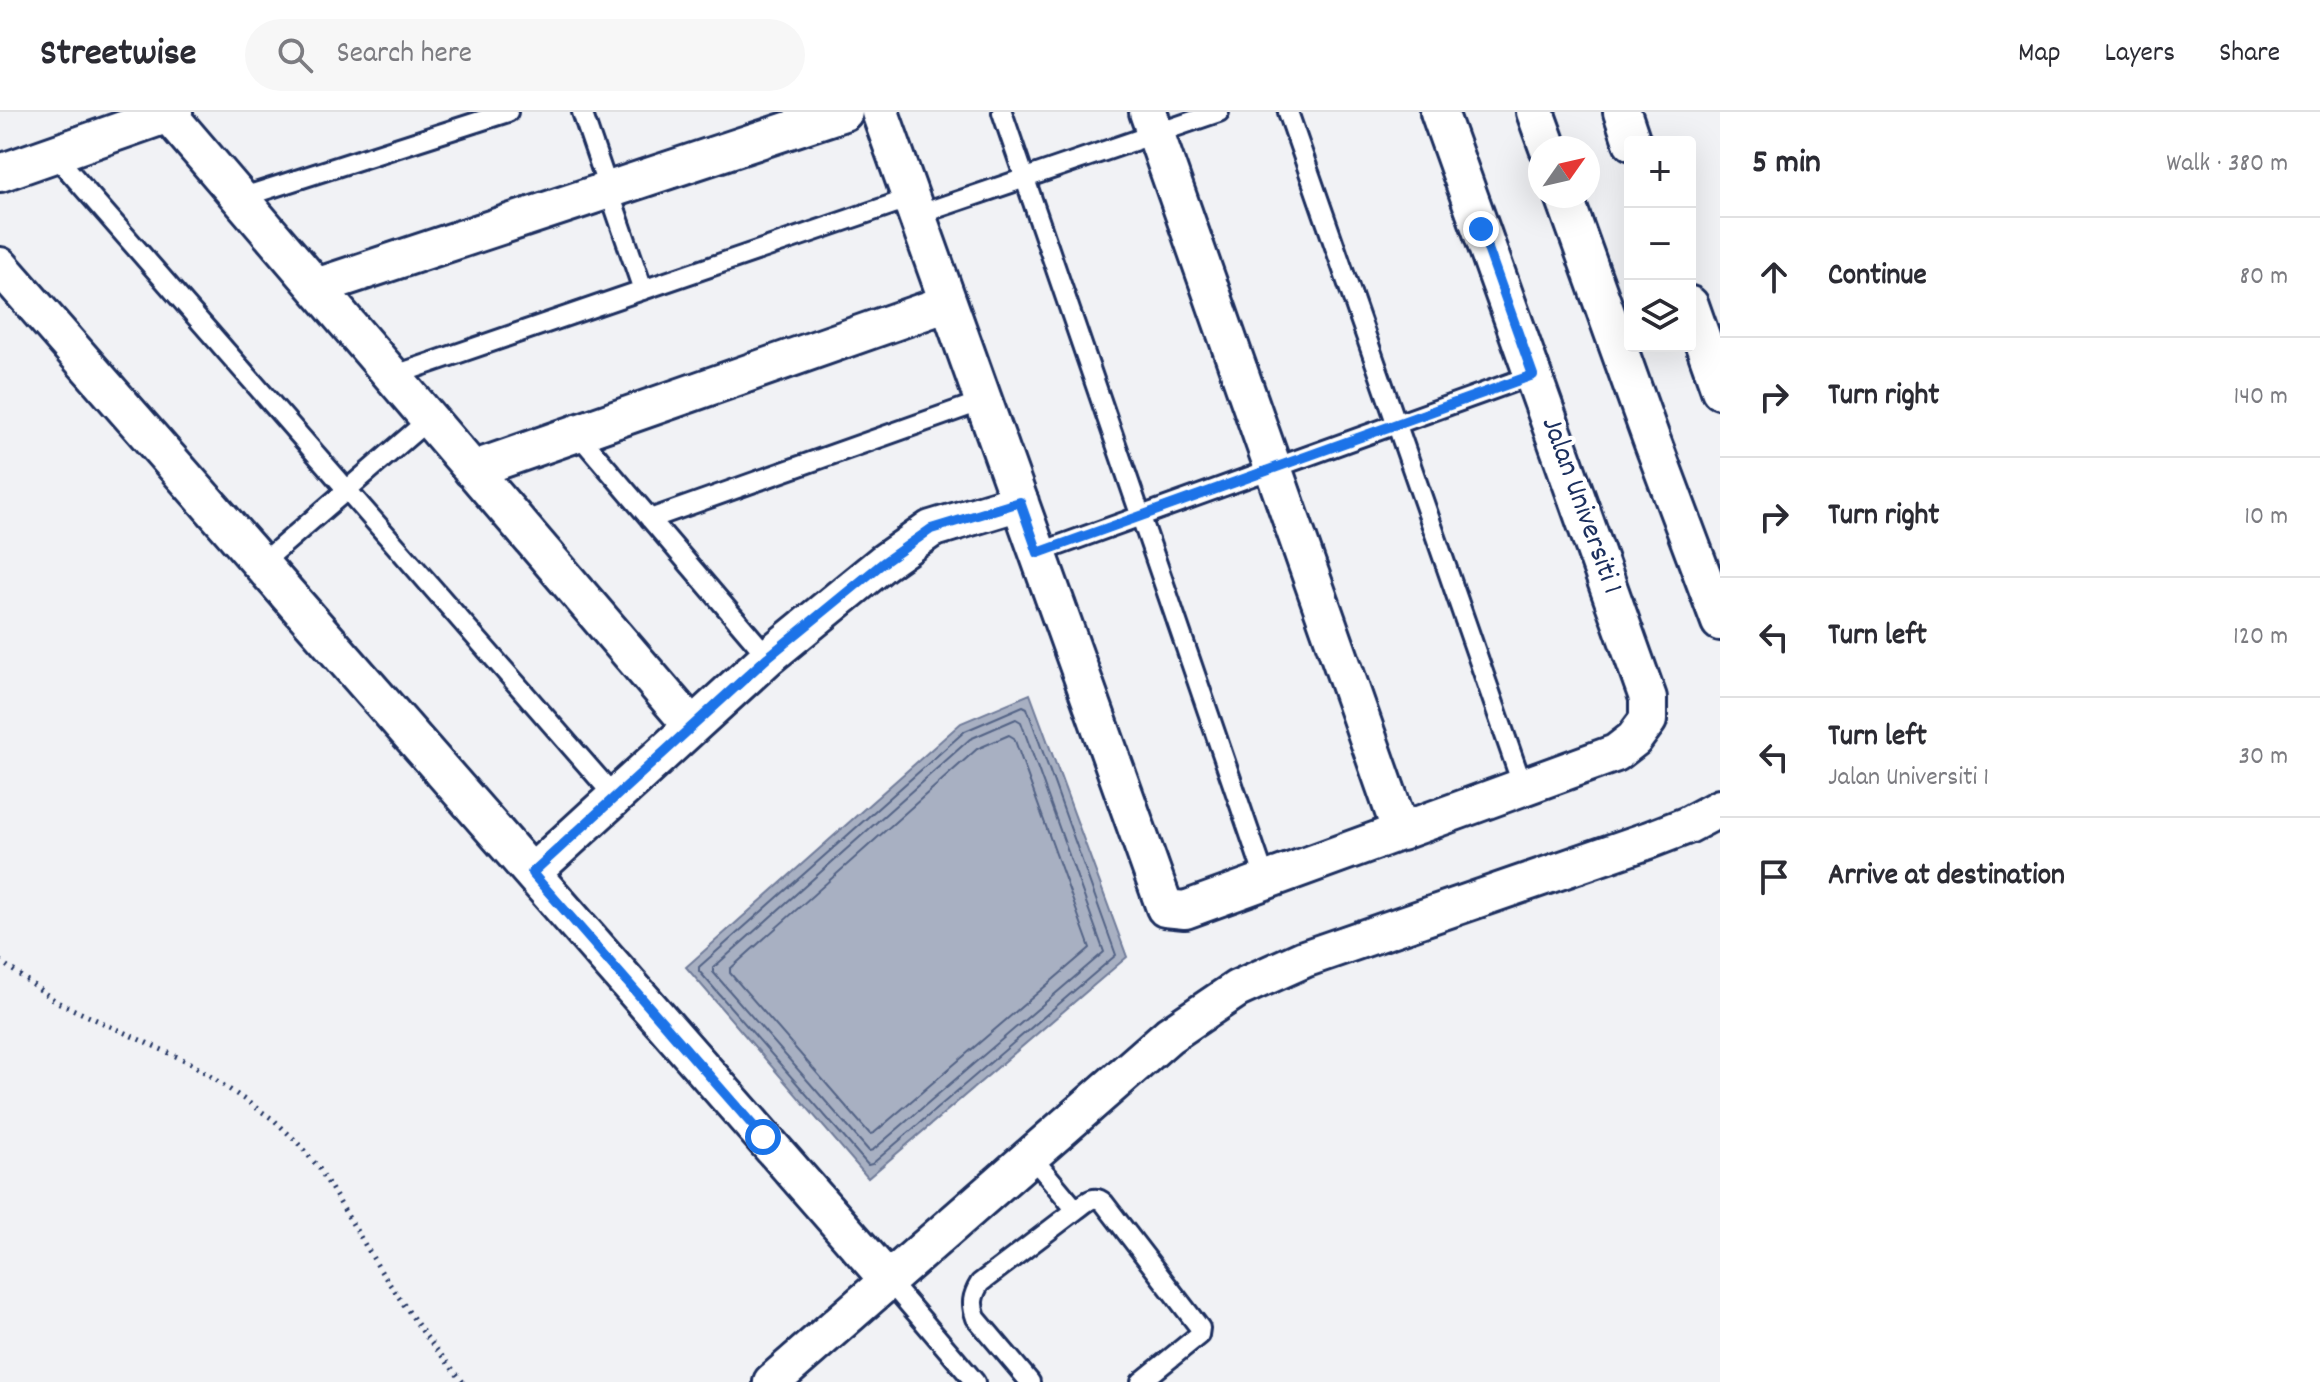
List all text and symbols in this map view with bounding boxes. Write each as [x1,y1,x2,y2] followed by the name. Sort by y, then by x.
[245,19,805,91] search box
[40,28,197,83] text: Streetwise
[273,33,317,77] icon: search
[337,34,472,77] text: Search here
[2018,35,2061,75] text: Map
[2105,35,2175,75] text: Layers
[2219,35,2280,75] text: Share
[1528,136,1600,208] north arrow
[1624,136,1696,352] map controls
[1624,136,1696,208] button: +
[1752,140,1821,189] text: 5 min
[2166,146,2288,183] text: Walk · 380 m
[1624,208,1696,280] button: −
[1463,211,1499,247] route end
[1752,255,1796,299] icon: ahead
[1828,256,1927,299] text: Continue
[2240,259,2288,296] text: 80 m
[1624,280,1696,352] button: layers
[1752,375,1796,419] icon: right
[1828,376,1939,419] text: Turn right
[2234,379,2288,416] text: 140 m
[1528,411,1632,601] street label: Jalan Universiti 1
[1752,495,1796,539] icon: right
[1828,496,1939,539] text: Turn right
[2244,499,2288,536] text: 10 m
[1752,615,1796,659] icon: left
[1828,616,1927,659] text: Turn left
[2233,619,2288,656] text: 120 m
[1828,717,1927,760] text: Turn left
[1752,735,1796,779] icon: left
[2238,739,2288,776] text: 30 m
[1828,760,1989,797] text: Jalan Universiti 1
[1752,855,1796,899] icon: arrive
[1828,856,2065,899] text: Arrive at destination
[745,1119,781,1155] route start

